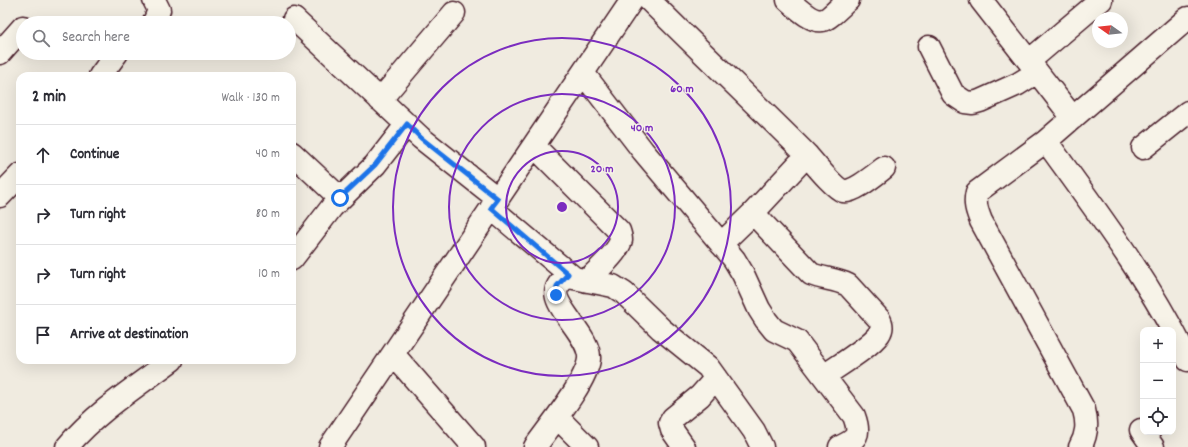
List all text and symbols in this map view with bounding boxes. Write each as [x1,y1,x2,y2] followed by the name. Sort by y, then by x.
[1092,12,1128,48] north arrow
[16,16,296,60] search box
[30,27,52,49] icon: search
[62,27,130,49] text: Search here
[670,81,694,98] text: 60 m
[32,86,66,110] text: 2 min
[221,89,280,108] text: Walk · 130 m
[631,120,653,137] text: 40 m
[32,144,54,166] icon: ahead
[70,144,119,166] text: Continue
[256,145,280,164] text: 40 m
[591,161,613,178] text: 20 m
[331,189,349,207] route start
[555,200,569,214] centre of rings
[32,204,54,226] icon: right
[70,204,126,226] text: Turn right
[256,205,280,224] text: 80 m
[32,264,54,286] icon: right
[70,264,126,286] text: Turn right
[258,265,280,284] text: 10 m
[547,286,565,304] route end
[32,324,54,346] icon: arrive
[70,324,188,346] text: Arrive at destination
[1140,327,1176,435] map controls
[1140,327,1176,363] button: +
[1140,363,1176,399] button: −
[1140,399,1176,435] button: locate

